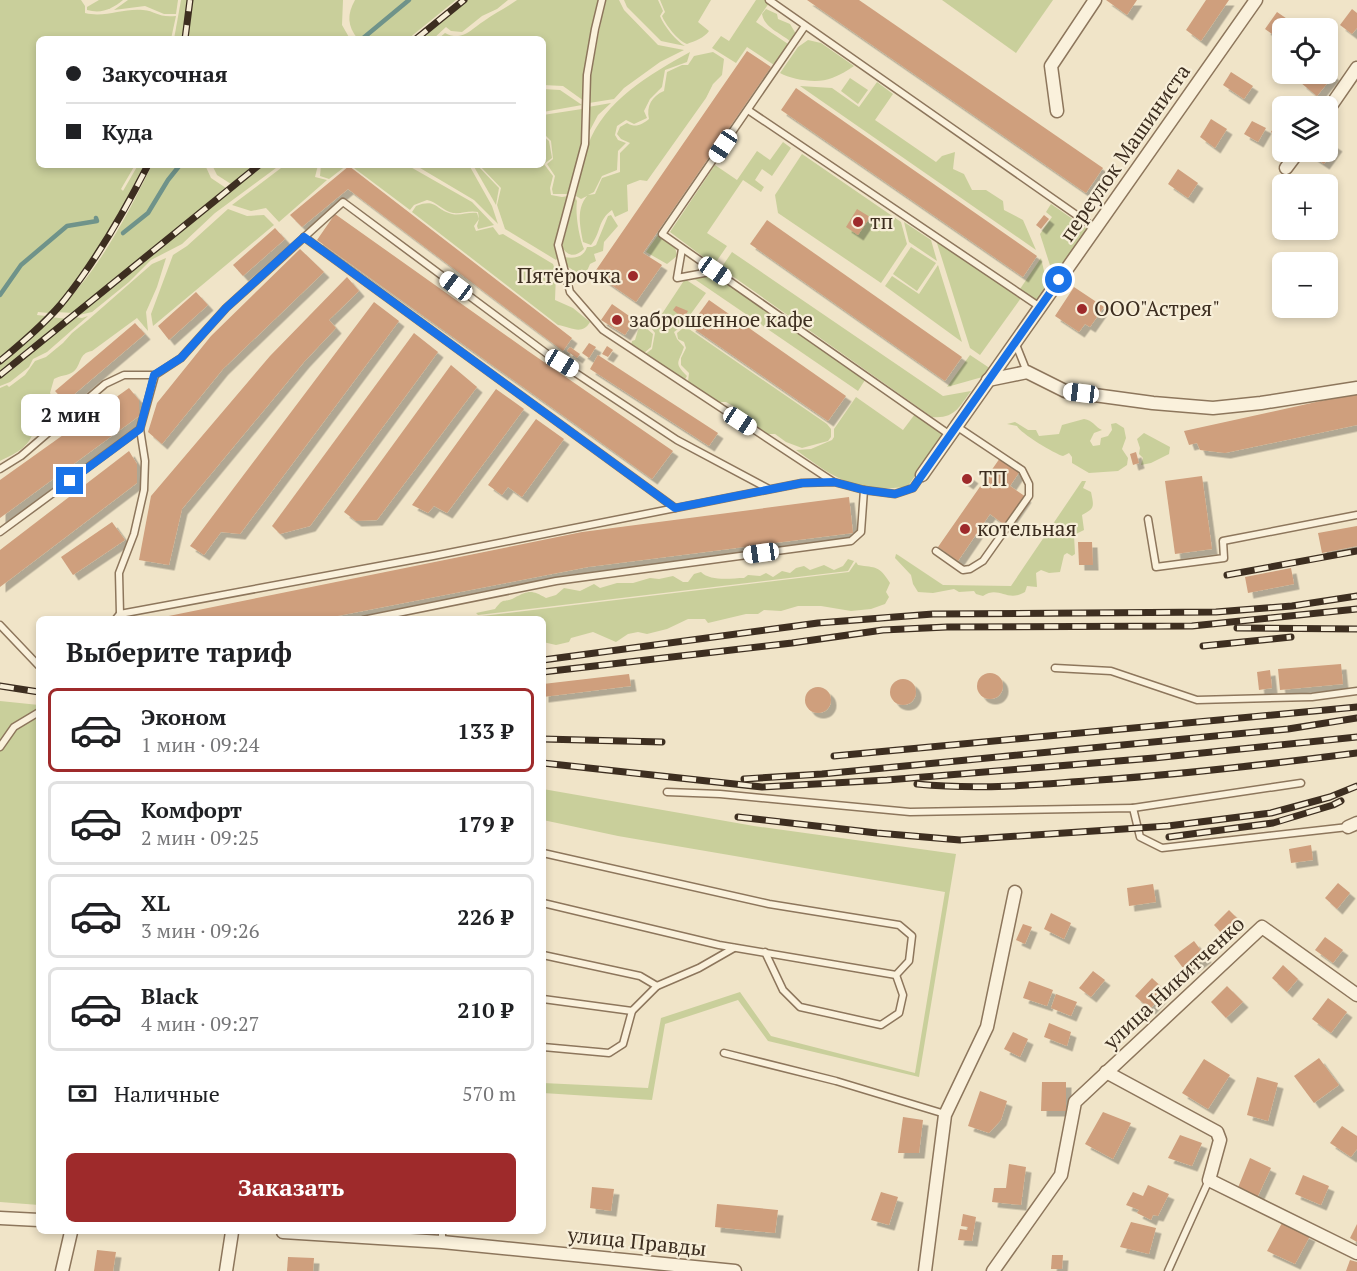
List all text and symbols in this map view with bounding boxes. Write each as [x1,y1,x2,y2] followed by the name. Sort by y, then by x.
[1272,18,1338,318] map controls
[1272,18,1338,84] button: locate
[1052,58,1196,247] street label: переулок Машиниста
[102,59,228,88] text: Закусочная
[1272,96,1338,162] button: layers
[102,117,153,146] text: Куда
[705,126,741,166] car
[1272,174,1338,240] button: +
[870,207,893,235] place label: тп
[851,215,865,229] marker: тп
[1272,252,1338,318] button: −
[695,253,735,289] car
[517,261,621,289] place label: Пятёрочка
[1045,266,1072,293] route start
[436,268,476,304] car
[626,269,640,283] marker: Пятёрочка
[1094,294,1220,322] place label: ООО"Астрея"
[1075,302,1089,316] marker: ООО"Астрея"
[629,305,813,333] place label: заброшенное кафе
[610,313,624,327] marker: заброшенное кафе
[542,346,582,380] car
[1062,382,1100,404] car
[20,394,119,436] callout: 2 мин
[41,401,100,428] text: 2 мин
[720,404,760,438] car
[979,464,1007,492] place label: ТП
[56,467,83,494] route end
[960,472,974,486] marker: ТП
[977,514,1077,542] place label: котельная
[958,522,972,536] marker: котельная
[742,542,780,564] car
[66,634,292,670] text: Выберите тариф
[141,702,226,731] text: Эконом
[69,703,123,757] icon: car
[457,716,513,745] text: 133 ₽
[141,731,259,758] text: 1 мин · 09:24
[141,795,242,824] text: Комфорт
[69,796,123,850] icon: car
[457,809,513,838] text: 179 ₽
[141,824,259,851] text: 2 мин · 09:25
[141,888,170,917] text: XL
[69,889,123,943] icon: car
[457,902,513,931] text: 226 ₽
[1096,909,1250,1056] street label: улица Никитченко
[141,917,259,944] text: 3 мин · 09:26
[141,981,198,1010] text: Black
[69,982,123,1036] icon: car
[457,995,513,1024] text: 210 ₽
[141,1010,259,1037] text: 4 мин · 09:27
[66,1077,99,1110] icon: cash
[114,1079,220,1108] text: Наличные
[462,1080,516,1107] text: 570 m
[66,1153,516,1222] button: Заказать
[565,1220,708,1262] street label: улица Правды

